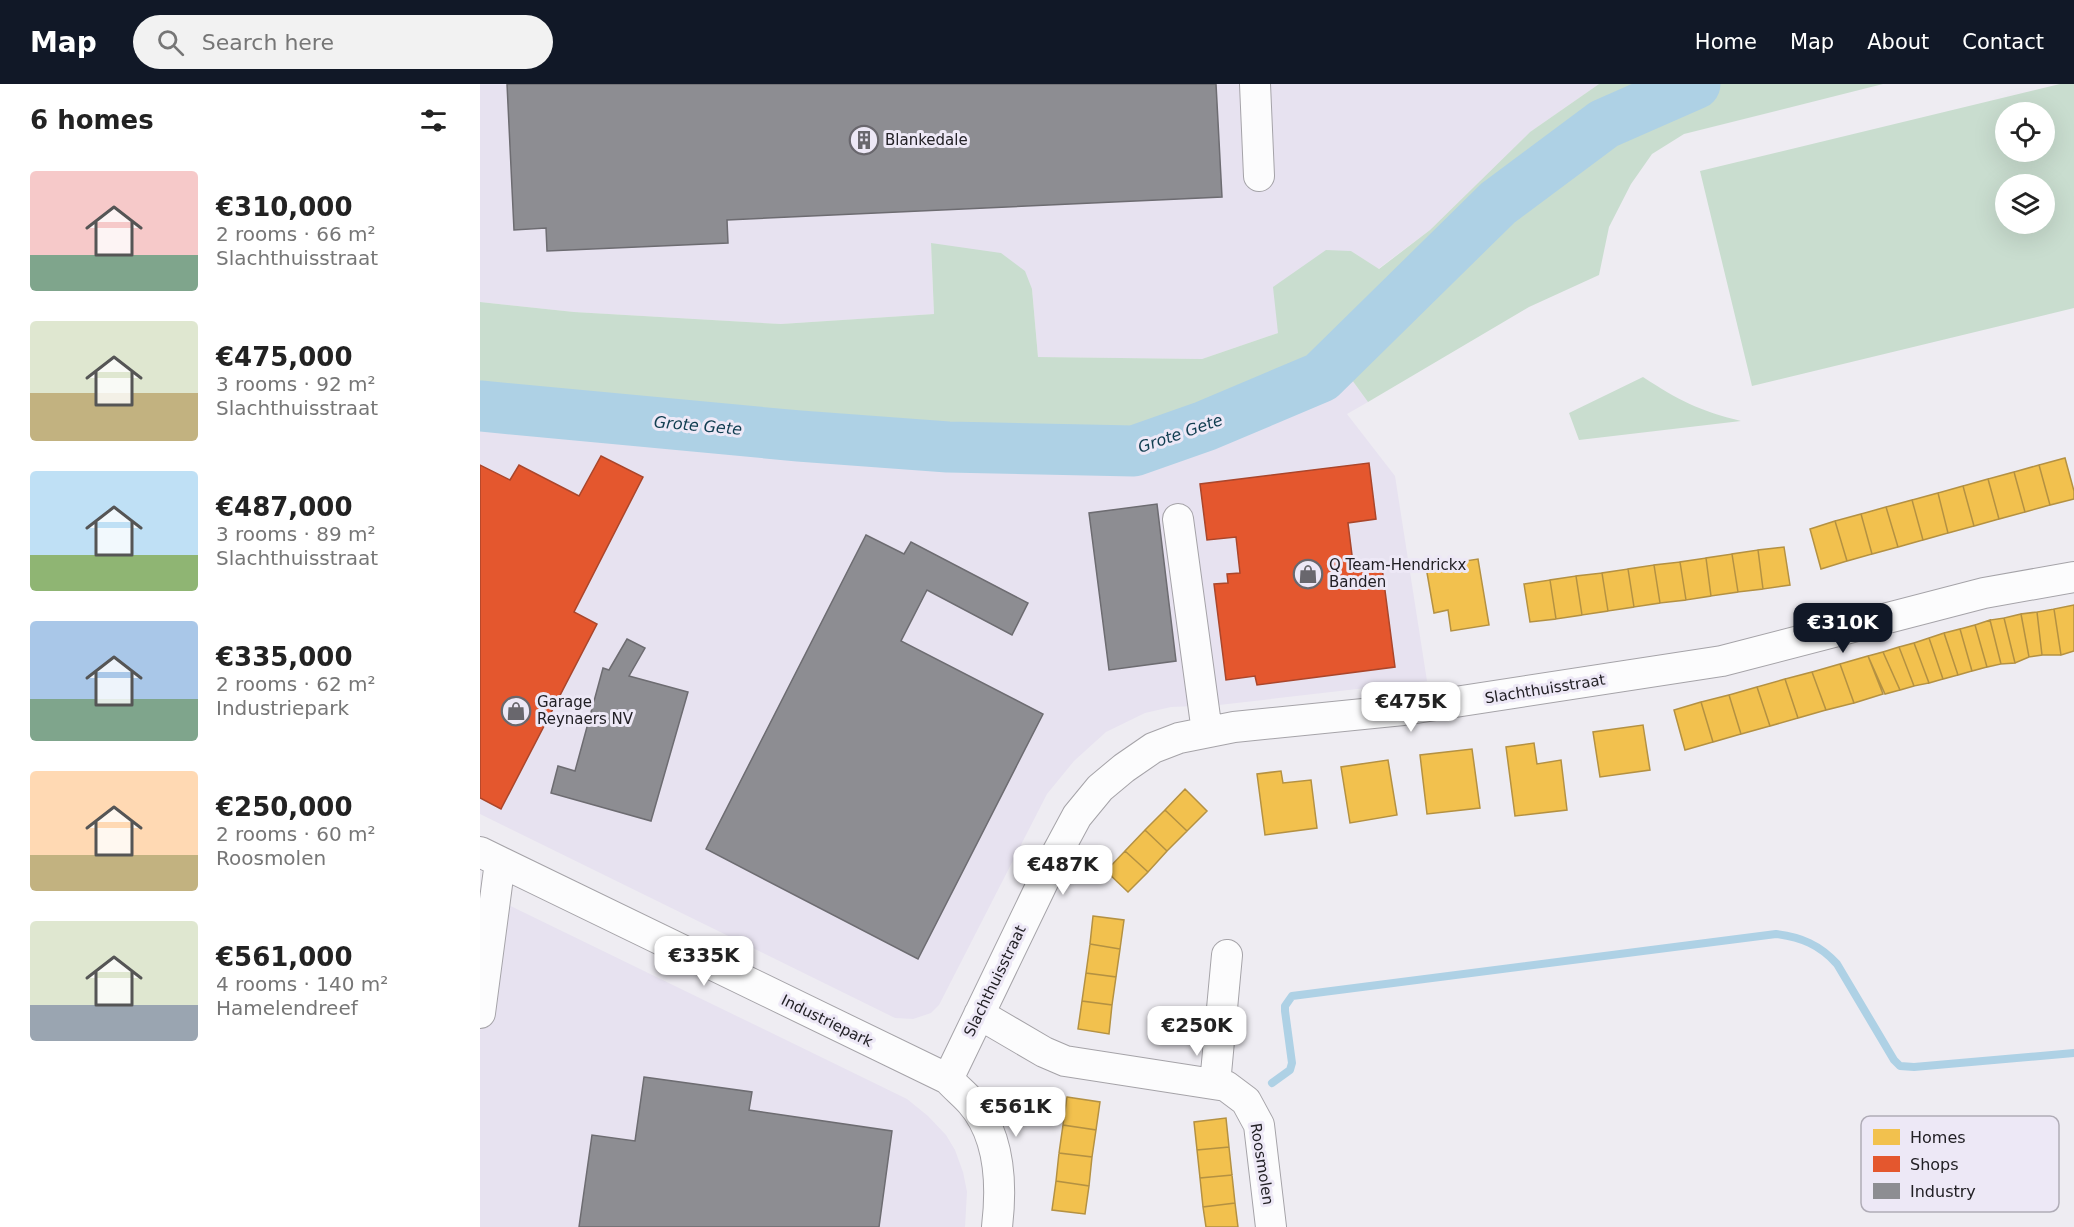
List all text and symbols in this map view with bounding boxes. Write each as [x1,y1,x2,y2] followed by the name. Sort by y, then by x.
[133,15,553,69] search box
[30,26,97,59] text: Map
[154,26,187,59] icon: search
[202,30,334,55] text: Search here
[1695,30,1757,54] text: Home
[1790,30,1834,54] text: Map
[1867,30,1929,54] text: About
[1962,30,2044,54] text: Contact
[1995,102,2055,234] map controls
[1995,102,2055,162] button: locate
[417,104,450,137] icon: filters
[30,105,154,135] text: 6 homes
[848,124,880,156] building icon: Blankedale
[885,131,968,149] place label: Blankedale
[1995,174,2055,234] button: layers
[216,192,353,222] text: €310,000
[78,195,150,267] icon: home
[216,222,376,246] text: 2 rooms · 66 m²
[216,246,378,270] text: Slachthuisstraat
[216,342,353,372] text: €475,000
[78,345,150,417] icon: home
[216,372,376,396] text: 3 rooms · 92 m²
[216,396,378,420] text: Slachthuisstraat
[1135,410,1225,457] water label: Grote Gete
[653,412,743,439] water label: Grote Gete
[216,492,353,522] text: €487,000
[78,495,150,567] icon: home
[216,522,376,546] text: 3 rooms · 89 m²
[216,546,378,570] text: Slachthuisstraat
[1329,556,1466,591] place label: Q Team-Hendrickx Banden
[1292,558,1324,590] shop icon: Q Team-Hendrickx Banden
[1801,603,1885,654] pin: €310K
[1807,610,1879,634] text: €310K
[216,642,353,672] text: €335,000
[78,645,150,717] icon: home
[1484,671,1607,707] street label: Slachthuisstraat
[216,672,376,696] text: 2 rooms · 62 m²
[1369,682,1453,733] pin: €475K
[1375,689,1447,713] text: €475K
[537,693,634,728] place label: Garage Reynaers NV
[500,695,532,727] shop icon: Garage Reynaers NV
[216,696,349,720] text: Industriepark
[216,792,353,822] text: €250,000
[78,795,150,867] icon: home
[216,822,376,846] text: 2 rooms · 60 m²
[1021,845,1105,896] pin: €487K
[216,846,326,870] text: Roosmolen
[1027,852,1099,876] text: €487K
[960,922,1030,1040] street label: Slachthuisstraat
[662,936,746,987] pin: €335K
[216,942,353,972] text: €561,000
[668,943,740,967] text: €335K
[78,945,150,1017] icon: home
[216,972,388,996] text: 4 rooms · 140 m²
[778,991,876,1051] street label: Industriepark
[216,996,358,1020] text: Hamelendreef
[1155,1006,1239,1057] pin: €250K
[1161,1013,1233,1037] text: €250K
[974,1087,1058,1138] pin: €561K
[980,1094,1052,1118] text: €561K
[1861,1116,2059,1212] legend
[1247,1122,1277,1206] street label: Roosmolen
[1910,1128,1966,1147] text: Homes
[1910,1155,1959,1174] text: Shops
[1910,1182,1976,1201] text: Industry

